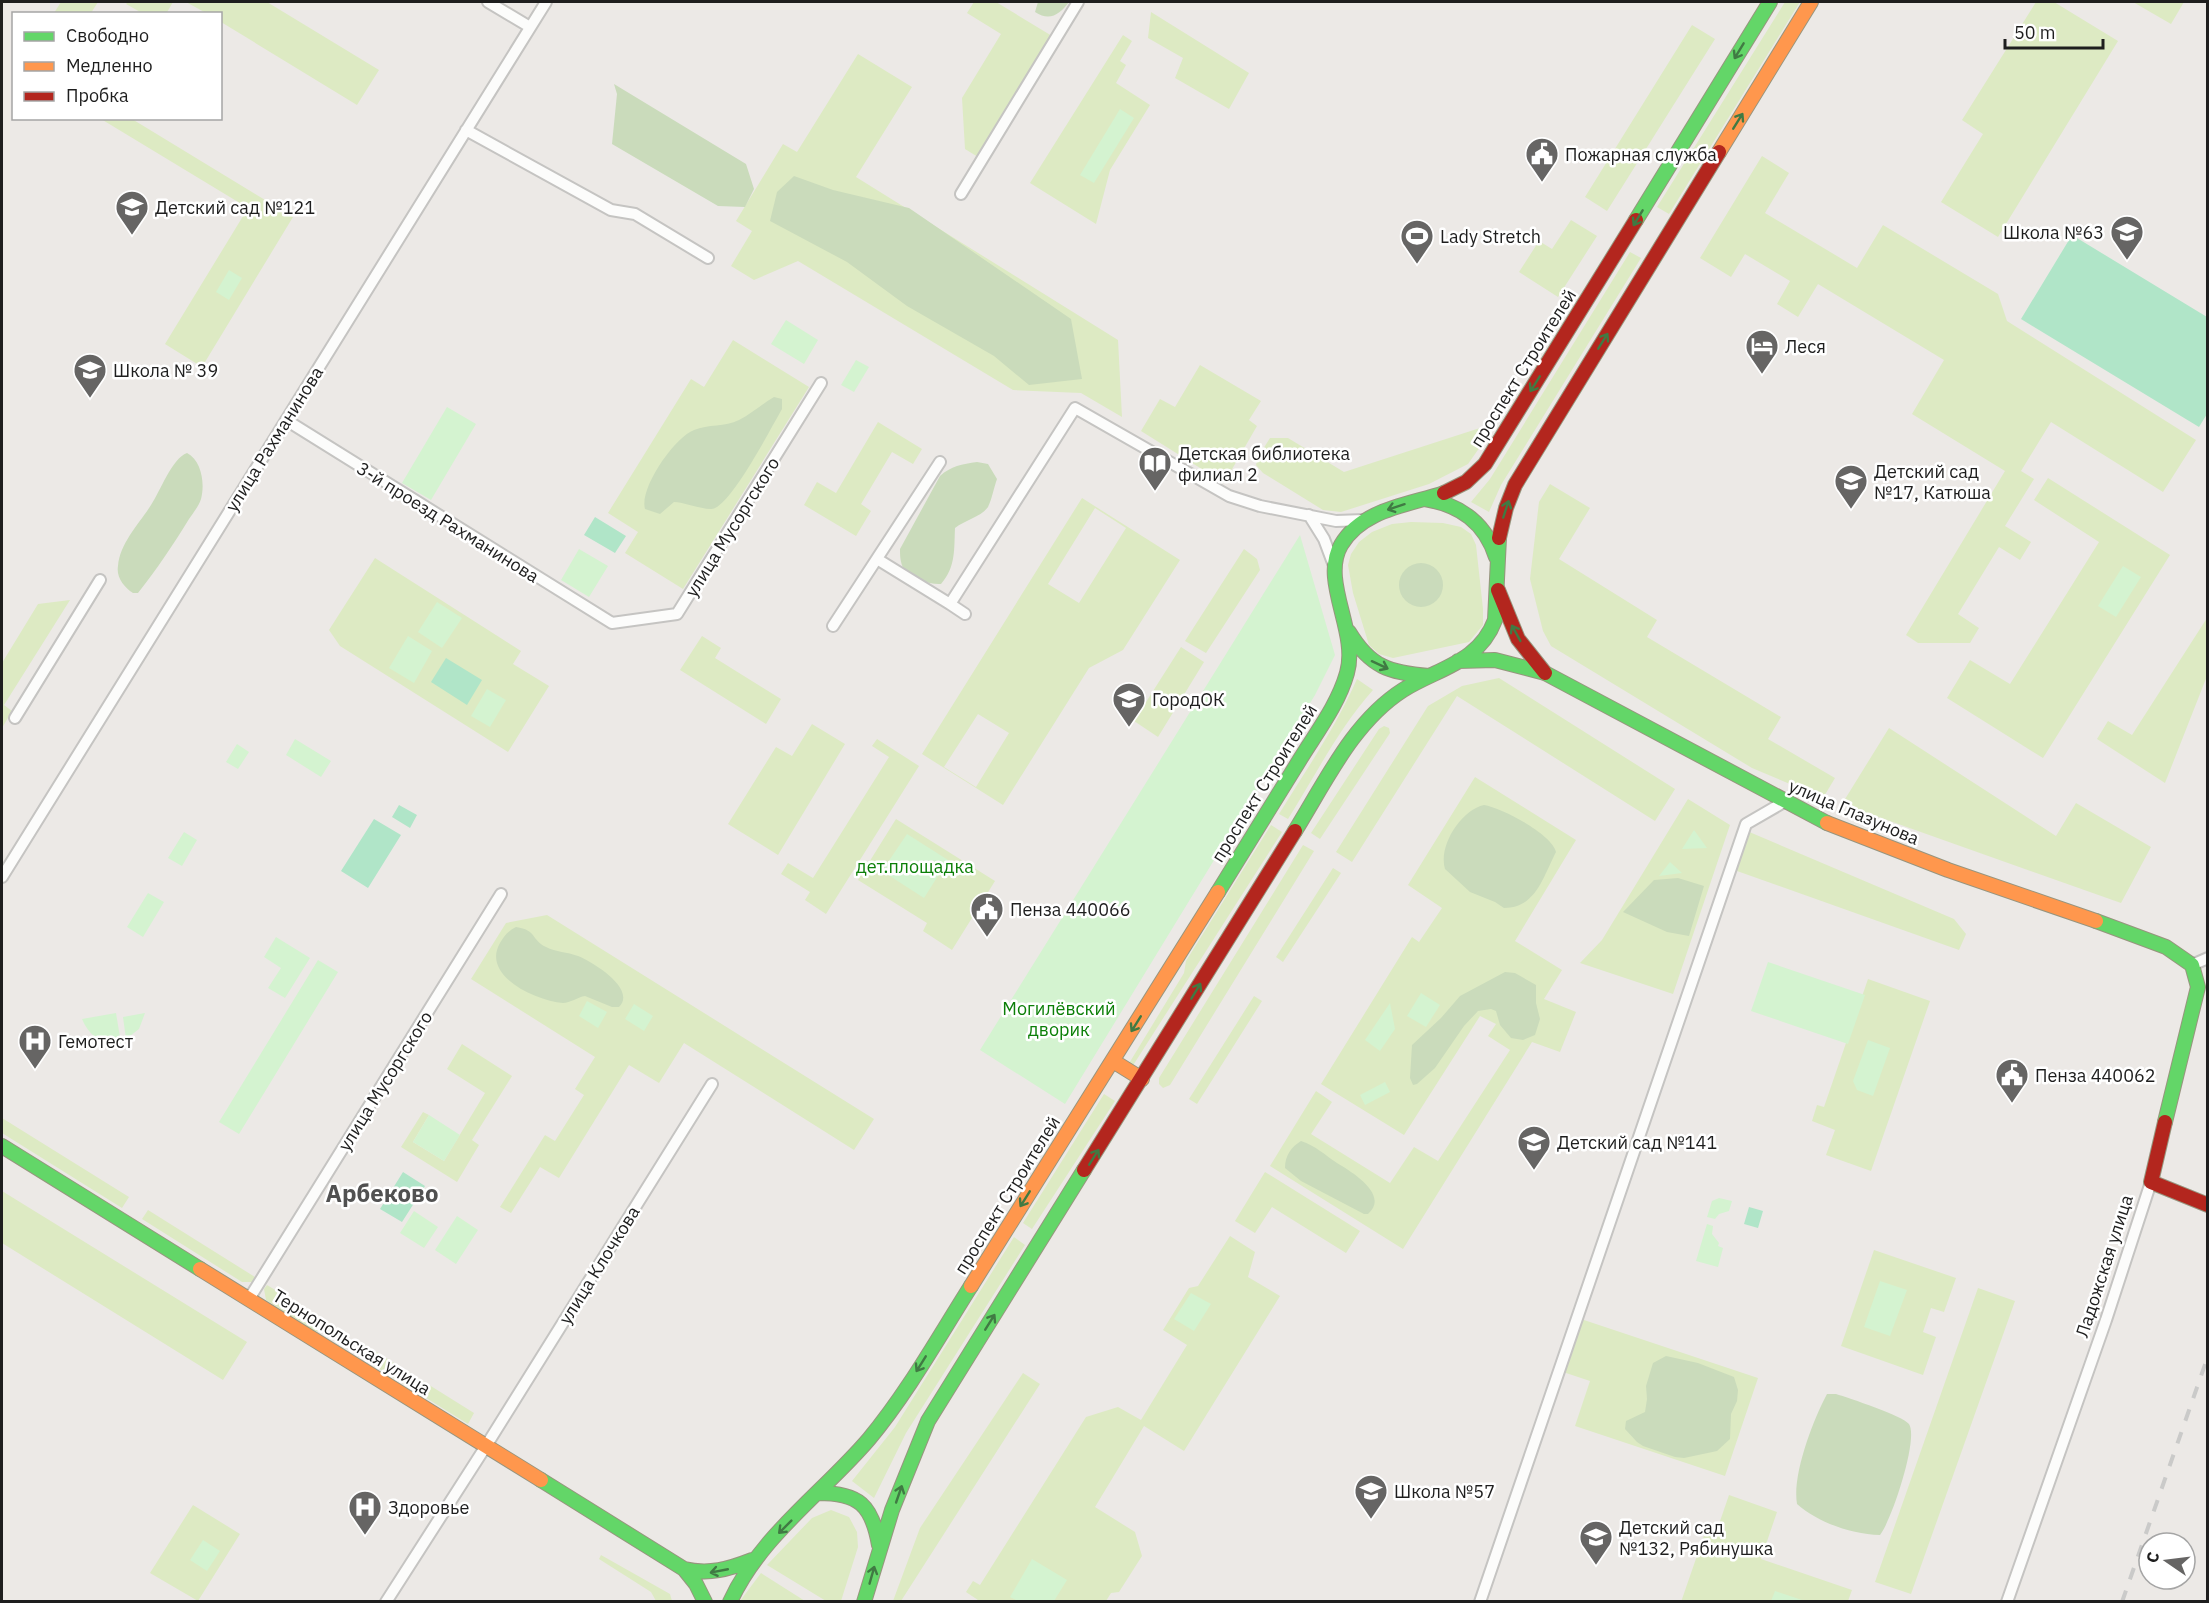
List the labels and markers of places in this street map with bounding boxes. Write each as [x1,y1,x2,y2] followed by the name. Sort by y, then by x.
[1524,136,1560,183] public building icon: Пожарная служба
[1565,143,1717,166] place label: Пожарная служба
[114,189,150,236] school or university icon: Детский сад №121
[155,196,315,219] place label: Детский сад №121
[2109,214,2145,261] school or university icon: Школа №63
[1399,218,1435,265] sports icon: Lady Stretch
[2003,221,2104,244] place label: Школа №63
[1440,225,1541,248] place label: Lady Stretch
[1744,328,1780,375] hotel icon: Леся
[1785,335,1826,358] place label: Леся
[72,352,108,399] school or university icon: Школа № 39
[113,359,218,382] place label: Школа № 39
[1178,442,1350,486] place label: Детская библиотека филиал 2
[1137,445,1173,492] library icon: Детская библиотека филиал 2
[1874,460,1991,504] place label: Детский сад №17, Катюша
[1833,463,1869,510] school or university icon: Детский сад №17, Катюша
[1111,681,1147,728] school or university icon: ГородОК
[1152,688,1225,711] place label: ГородОК
[969,891,1005,938] public building icon: Пенза 440066
[1010,898,1131,921] place label: Пенза 440066
[17,1023,53,1070] hospital icon: Гемотест
[58,1030,134,1053] place label: Гемотест
[1994,1057,2030,1104] public building icon: Пенза 440062
[2035,1064,2156,1087] place label: Пенза 440062
[1516,1124,1552,1171] school or university icon: Детский сад №141
[1557,1131,1717,1154] place label: Детский сад №141
[1353,1473,1389,1520] school or university icon: Школа №57
[1394,1480,1495,1503] place label: Школа №57
[347,1489,383,1536] hospital icon: Здоровье
[388,1496,469,1519] place label: Здоровье
[1619,1516,1774,1560] place label: Детский сад №132, Рябинушка
[1578,1519,1614,1566] school or university icon: Детский сад №132, Рябинушка

